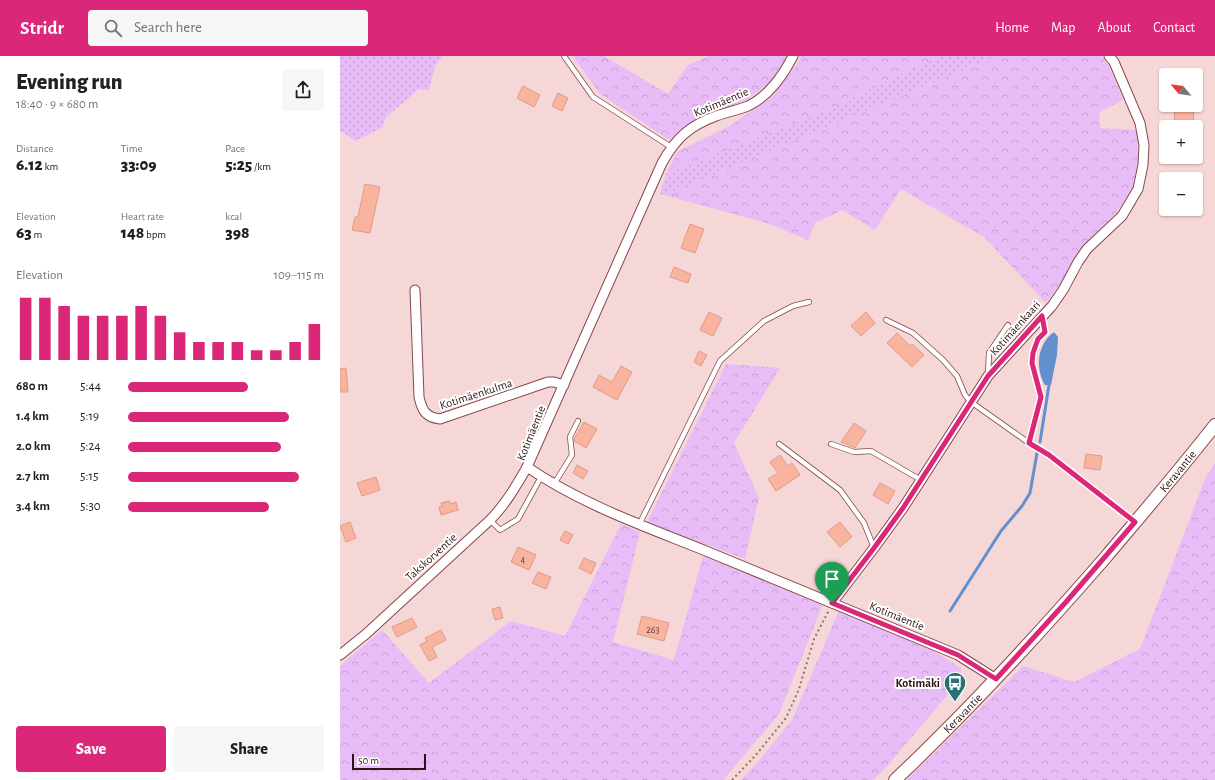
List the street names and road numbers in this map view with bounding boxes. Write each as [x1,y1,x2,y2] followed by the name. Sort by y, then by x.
[692,85,750,119] street label: Kotimäentie
[988,298,1042,358] street label: Kotimäenkaari
[438,376,514,411] street label: Kotimäenkulma
[515,404,547,462] street label: Kotimäentie
[1157,448,1198,494] street label: Keravantie
[403,531,459,583] street label: Takskorventie
[868,600,926,632] street label: Kotimäentie
[941,691,984,735] street label: Keravantie

